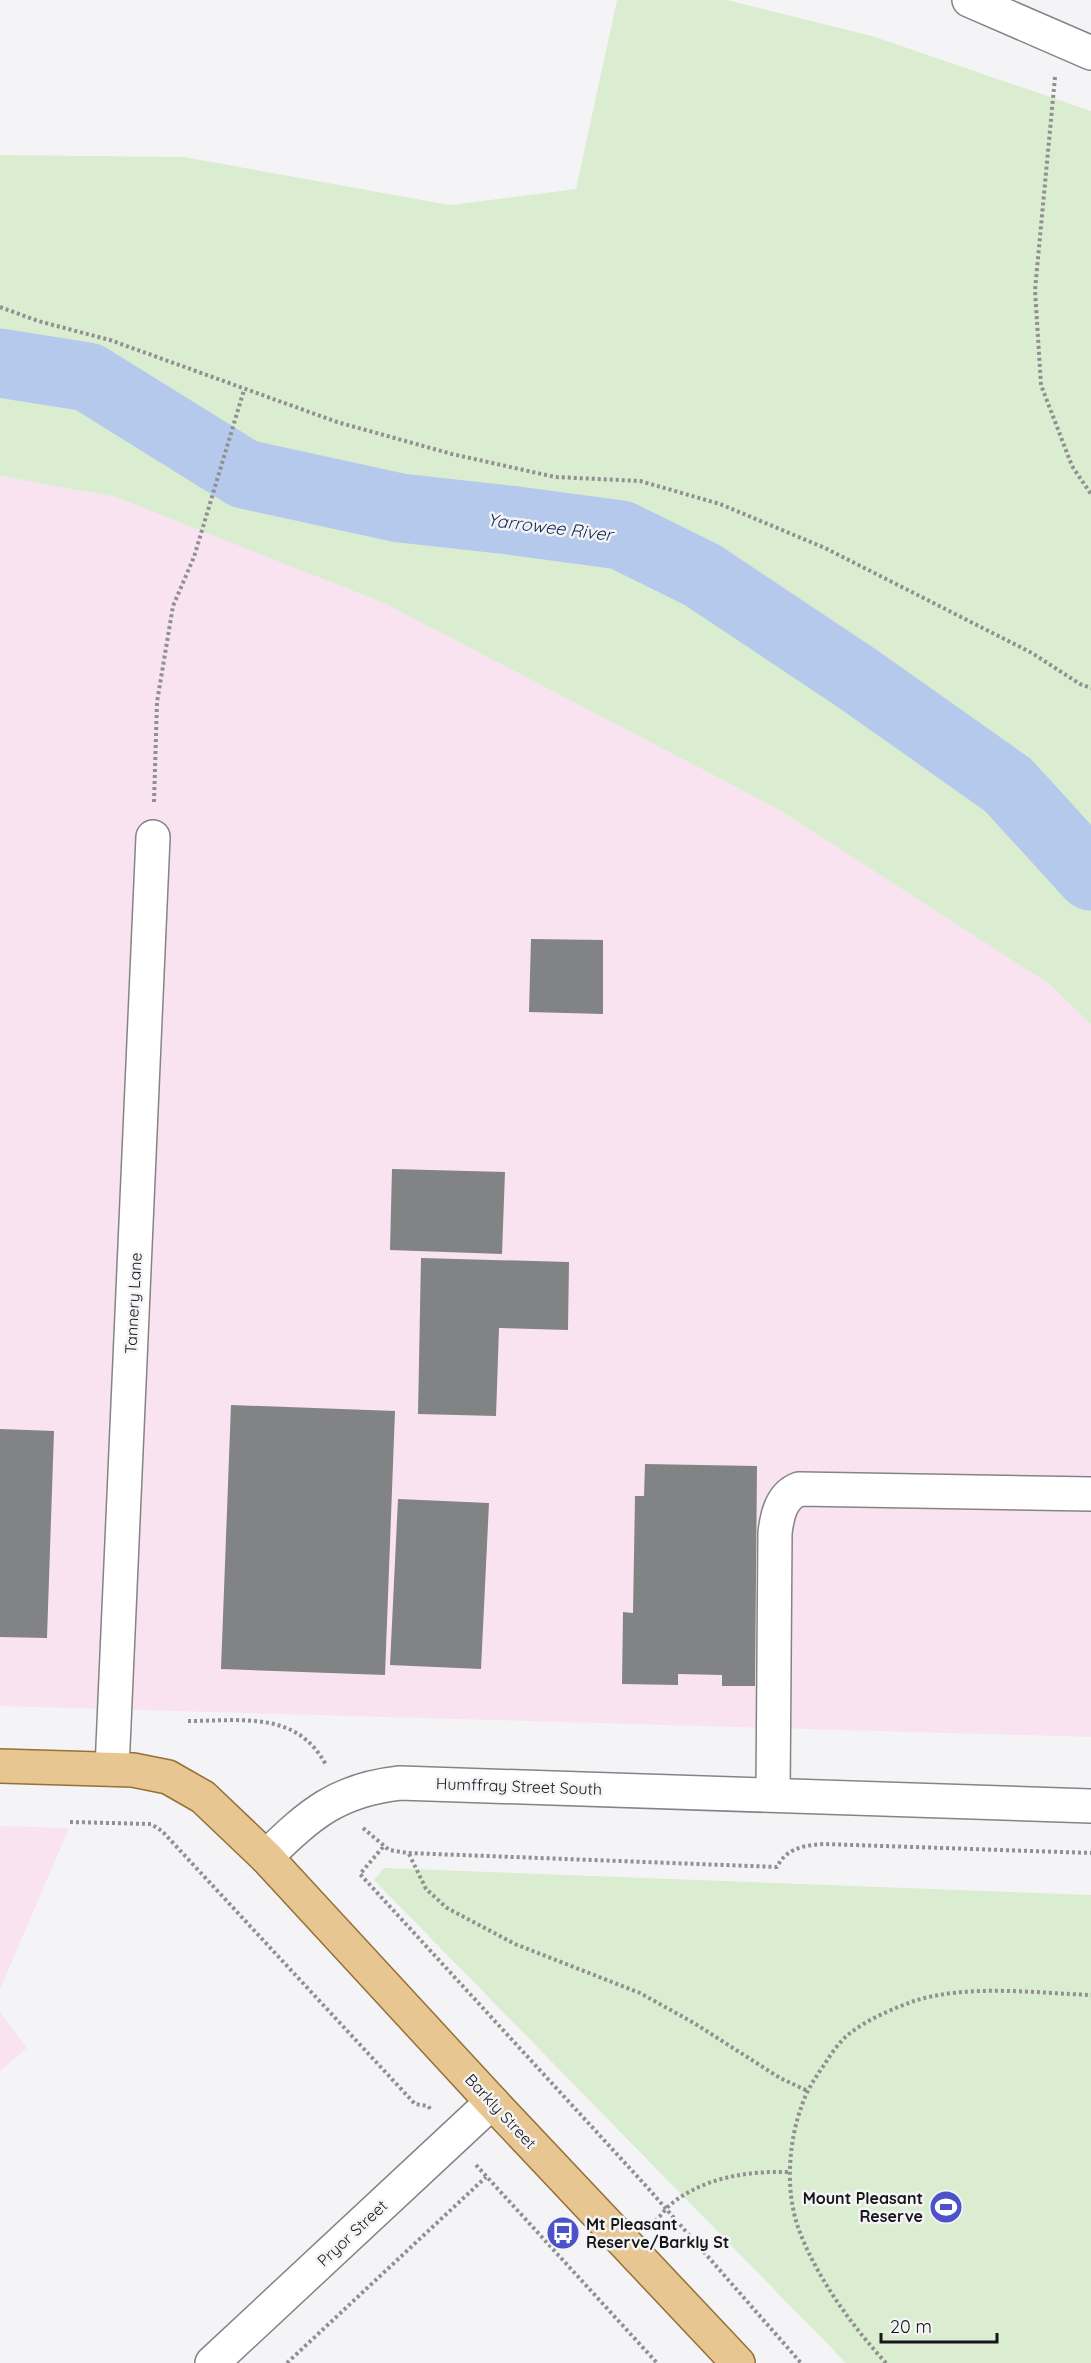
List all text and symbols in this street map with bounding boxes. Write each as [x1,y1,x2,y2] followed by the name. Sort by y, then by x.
[486,508,616,546] water label: Yarrowee River
[120,1252,146,1354] street label: Tannery Lane
[436,1773,602,1799] street label: Humffray Street South
[461,2069,541,2153] street label: Barkly Street
[803,2188,923,2226] place label: Mount Pleasant Reserve
[928,2189,964,2225] sports icon: Mount Pleasant Reserve
[313,2195,391,2271] street label: Pryor Street
[586,2214,729,2252] place label: Mt Pleasant Reserve/Barkly St
[545,2215,581,2251] bus stop icon: Mt Pleasant Reserve/Barkly St
[881,2306,996,2344] scale bar
[890,2315,932,2338] text: 20 m

